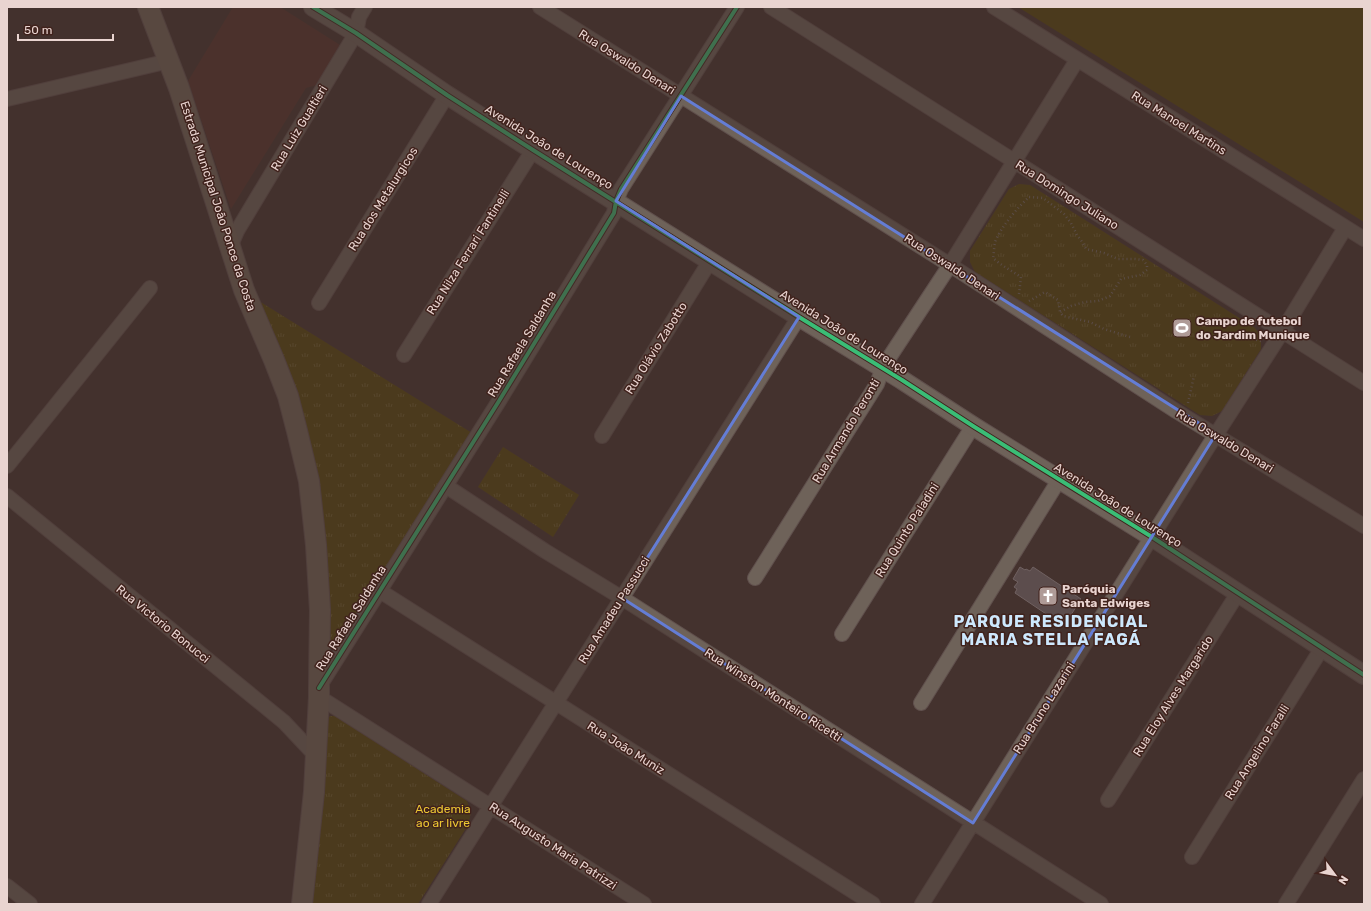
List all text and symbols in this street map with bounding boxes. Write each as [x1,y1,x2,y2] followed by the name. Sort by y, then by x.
[18,16,113,42] scale bar
[24,23,52,37] text: 50 m
[576,27,678,97] street label: Rua Oswaldo Denari
[268,83,330,173] street label: Rua Luiz Gualtieri
[1129,88,1229,158] street label: Rua Manoel Martins
[177,99,259,313] street label: Estrada Municipal João Ponce da Costa
[482,102,616,192] street label: Avenida João de Lourenço
[345,145,421,253] street label: Rua dos Metalurgicos
[1013,158,1121,233] street label: Rua Domingo Juliano
[424,187,512,317] street label: Rua Nilza Ferrari Fantinelli
[902,231,1002,303] street label: Rua Oswaldo Denari
[777,287,911,377] street label: Avenida João de Lourenço
[485,288,559,400] street label: Rua Rafaela Saldanha
[622,299,690,397] street label: Rua Olávio Zabotto
[1196,314,1310,342] place label: Campo de futebol do Jardim Munique
[1171,317,1193,339] sports icon: Campo de futebol do Jardim Munique
[809,376,883,486] street label: Rua Armando Peronti
[1174,406,1276,476] street label: Rua Oswaldo Denari
[1051,460,1185,550] street label: Avenida João de Lourenço
[872,480,942,580] street label: Rua Quinto Paladini
[575,554,653,666] street label: Rua Amadeu Passucci
[313,563,389,673] street label: Rua Rafaela Saldanha
[113,582,213,666] street label: Rua Victorio Bonucci
[1062,582,1150,610] place label: Paróquia Santa Edwiges
[1037,585,1059,607] church icon: Paróquia Santa Edwiges
[954,612,1148,649] district label: PARQUE RESIDENCIAL MARIA STELLA FAGÁ
[1130,633,1216,759] street label: Rua Eloy Alves Margarido
[702,645,844,745] street label: Rua Winston Monteiro Ricetti
[1010,660,1078,756] street label: Rua Bruno Lazarini
[1222,702,1292,802] street label: Rua Angelino Faralli
[585,719,667,777] street label: Rua João Muniz
[487,800,619,893] street label: Rua Augusto Maria Patrizzi
[415,802,471,830] park label: Academia ao ar livre
[1315,855,1355,895] north arrow
[1335,873,1351,887] text: N

